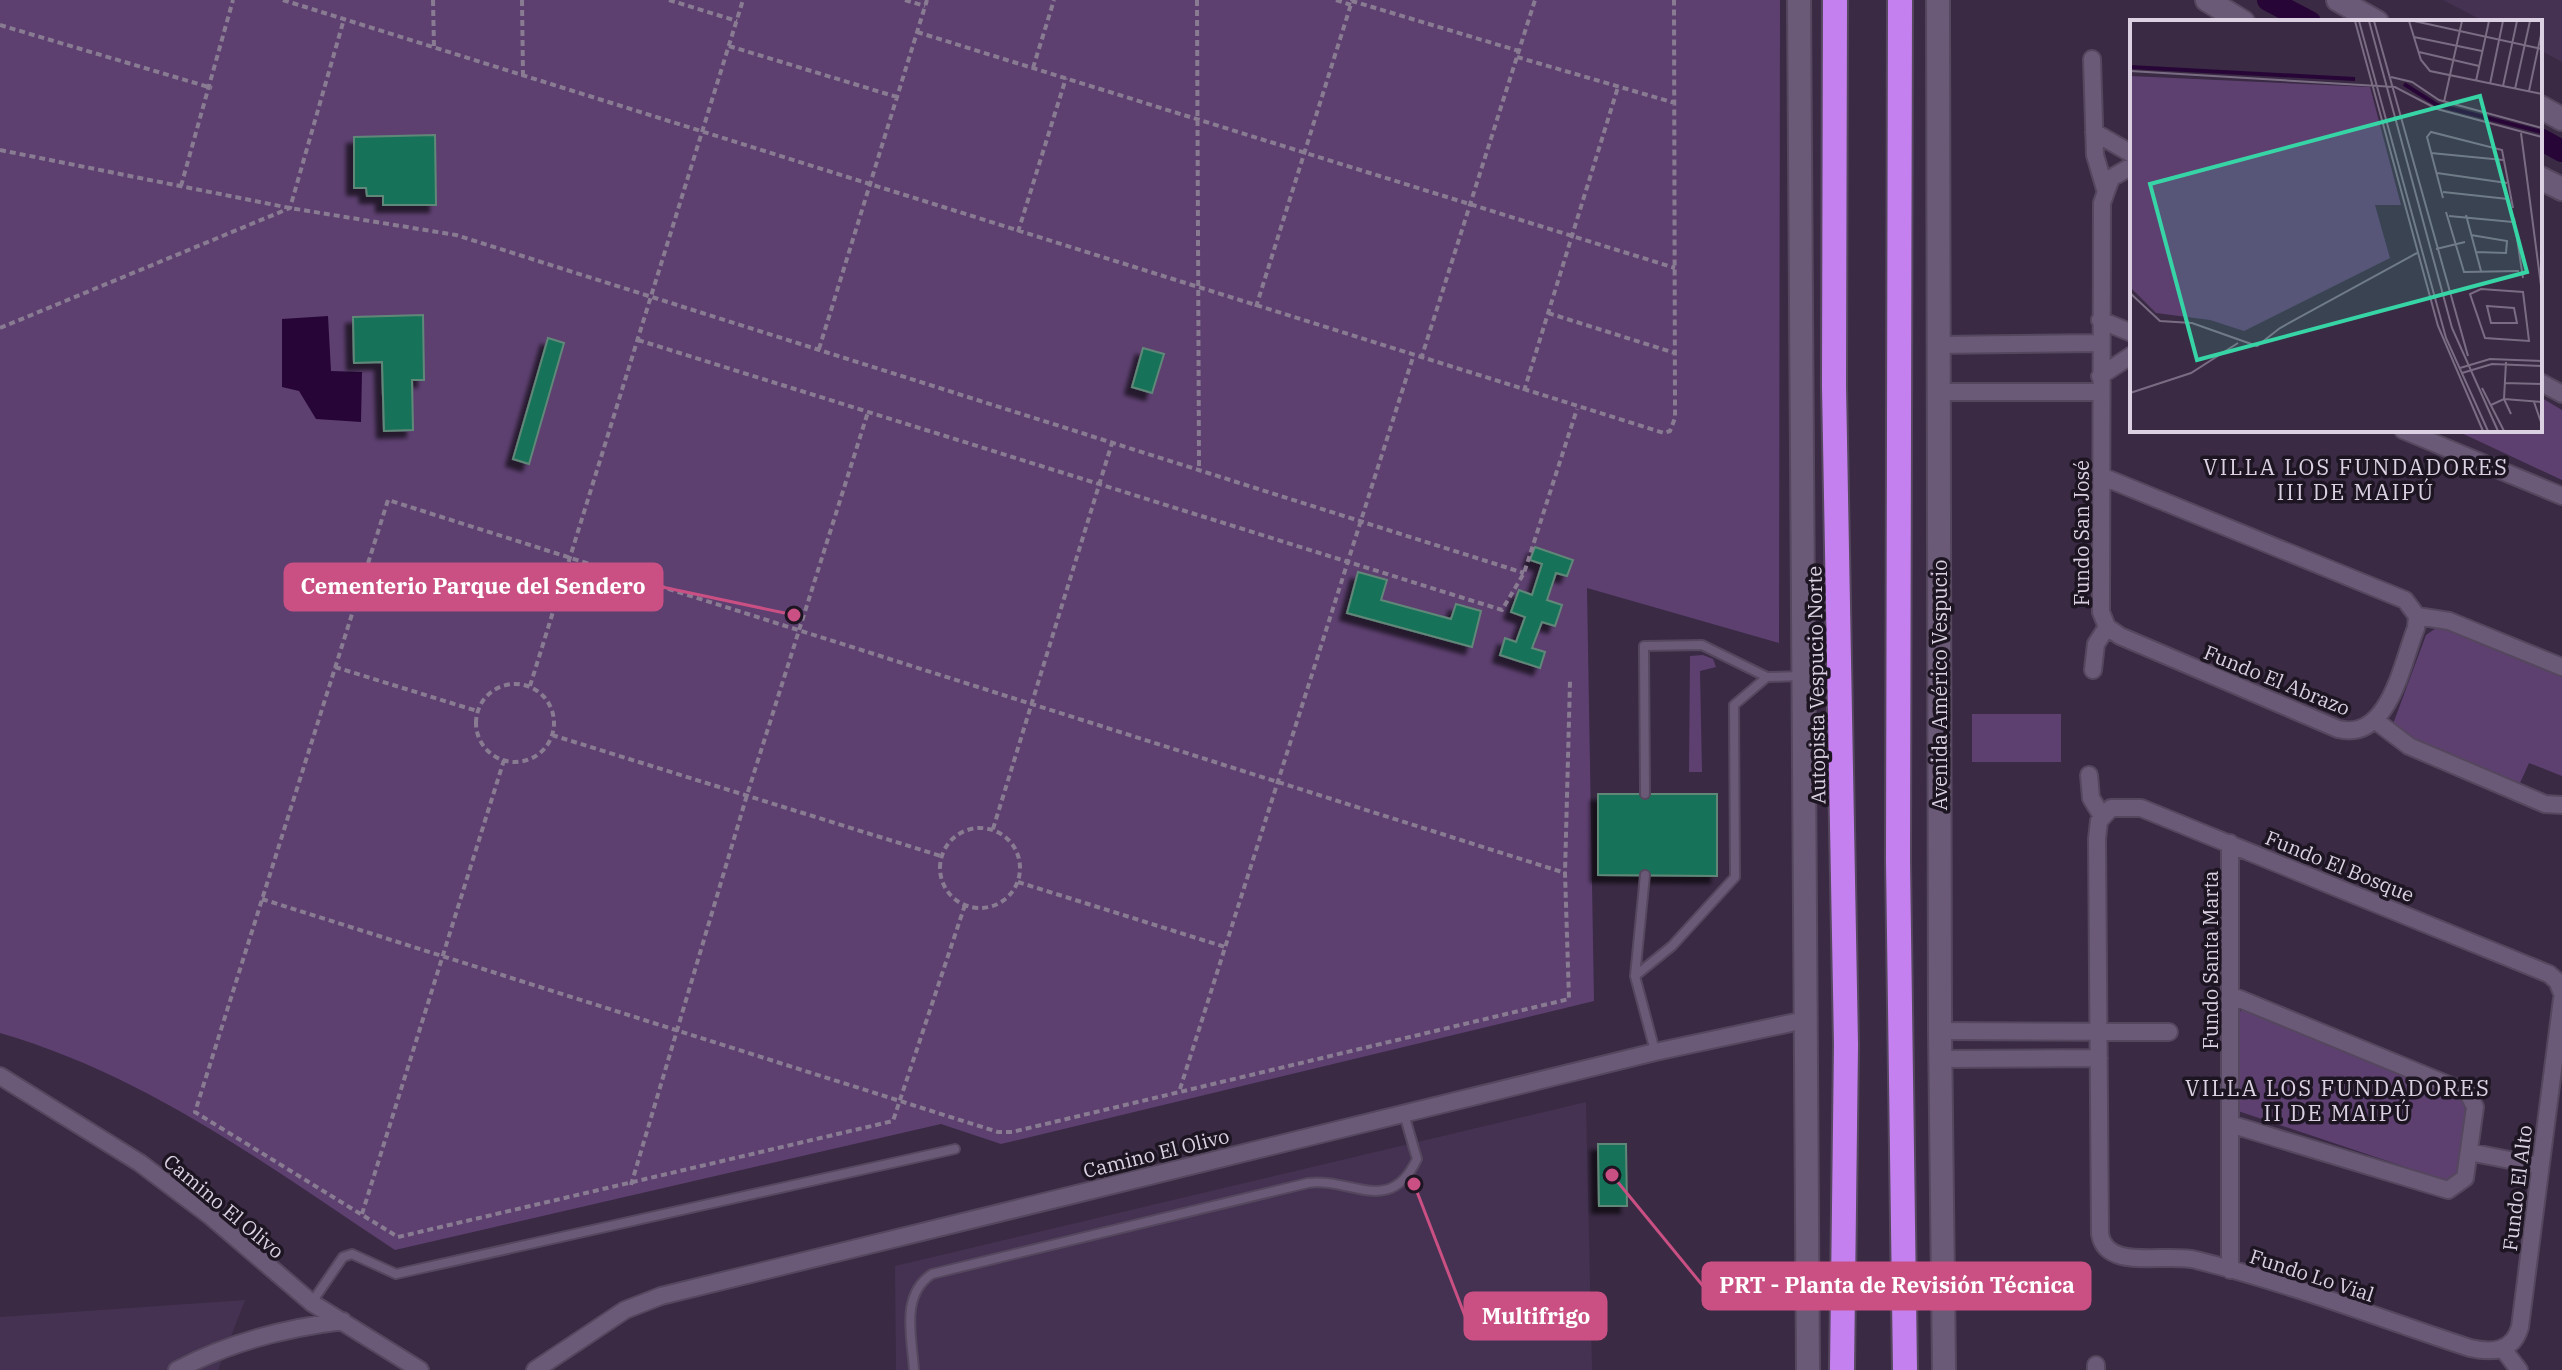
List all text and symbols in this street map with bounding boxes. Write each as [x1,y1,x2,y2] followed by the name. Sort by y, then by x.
[2130,20,2542,432] inset map
[2203,452,2509,506] district label: VILLA LOS FUNDADORES III DE MAIPÚ
[2068,460,2095,606] street label: Fundo San José
[1926,559,1953,811] street label: Avenida Américo Vespucio
[285,564,662,610] callout: Cementerio Parque del Sendero
[1800,566,1832,804] street label: Autopista Vespucio Norte
[300,571,646,600] text: Cementerio Parque del Sendero
[2200,638,2354,722] street label: Fundo El Abrazo
[2262,824,2418,908] street label: Fundo El Bosque
[2197,871,2224,1049] street label: Fundo Santa Marta
[2185,1073,2491,1127] district label: VILLA LOS FUNDADORES II DE MAIPÚ
[1080,1122,1232,1184] street label: Camino El Olivo
[2496,1124,2538,1252] street label: Fundo El Alto
[158,1148,290,1264] street label: Camino El Olivo
[2246,1242,2378,1308] street label: Fundo Lo Vial
[1703,1263,2090,1309] callout: PRT - Planta de Revisión Técnica
[1719,1270,2075,1299] text: PRT - Planta de Revisión Técnica
[1465,1293,1606,1339] callout: Multifrigo
[1482,1301,1590,1330] text: Multifrigo

